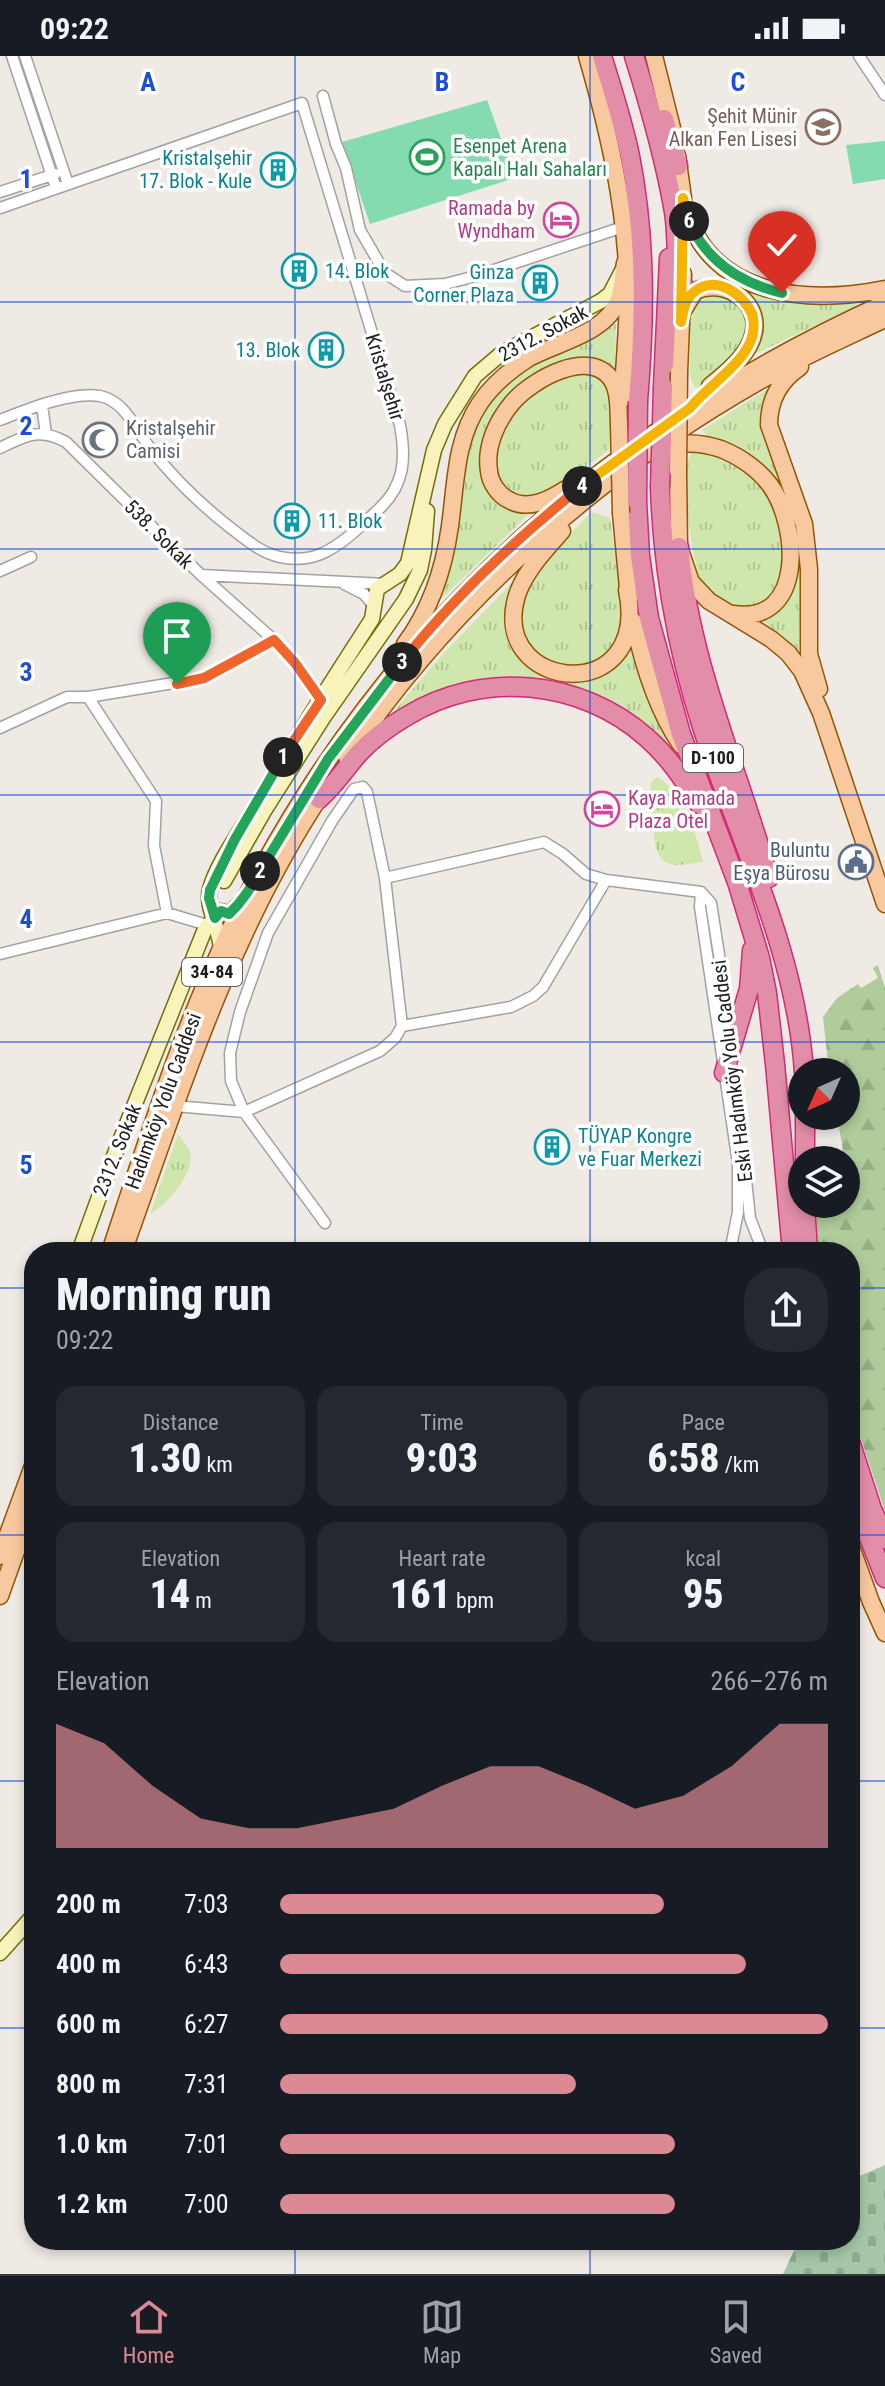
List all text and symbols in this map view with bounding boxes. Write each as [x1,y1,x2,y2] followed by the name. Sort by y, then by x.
[40,11,109,46] text: 09:22
[140,67,156,97] text: A
[435,67,449,97] text: B
[731,67,746,97] text: C
[669,104,797,151] place label: Şehit Münir Alkan Fen Lisesi
[804,108,842,146] school or university icon: Şehit Münir Alkan Fen Lisesi
[453,134,607,181] place label: Esenpet Arena Kapalı Halı Sahaları
[408,138,446,176] sports icon: Esenpet Arena Kapalı Halı Sahaları
[139,146,252,193] place label: Kristalşehir 17. Blok - Kule
[259,151,297,189] building icon: Kristalşehir 17. Blok - Kule
[19,164,33,194] text: 1
[448,196,535,243] place label: Ramada by Wyndham
[542,201,580,239] hotel icon: Ramada by Wyndham
[669,201,709,241] pin: 6
[683,208,695,233] text: 6
[748,211,816,293] pin
[760,223,804,267] icon: check
[280,252,318,290] building icon: 14. Blok
[325,259,389,283] place label: 14. Blok
[413,260,514,307] place label: Ginza Corner Plaza
[521,264,559,302] building icon: Ginza Corner Plaza
[494,300,592,366] street label: 2312. Sokak
[307,331,345,369] building icon: 13. Blok
[360,331,410,423] street label: Kristalşehir
[236,338,300,362] place label: 13. Blok
[19,411,33,441] text: 2
[126,416,216,463] place label: Kristalşehir Camisi
[81,421,119,459] mosque icon: Kristalşehir Camisi
[562,466,602,506] pin: 4
[576,473,588,498] text: 4
[120,495,198,573] street label: 538. Sokak
[273,502,311,540] building icon: 11. Blok
[318,509,382,533] place label: 11. Blok
[143,602,211,684] pin
[155,614,199,658] icon: arrive
[382,642,422,682] pin: 3
[396,649,408,674] text: 3
[19,657,33,687] text: 3
[263,737,303,777] pin: 1
[277,744,289,769] text: 1
[683,744,743,772] road number: D-100
[628,786,735,833] place label: Kaya Ramada Plaza Otel
[583,790,621,828] hotel icon: Kaya Ramada Plaza Otel
[733,838,830,885] place label: Buluntu Eşya Bürosu
[837,843,875,881] public building icon: Buluntu Eşya Bürosu
[240,851,280,891] pin: 2
[254,858,266,883] text: 2
[19,904,33,934] text: 4
[182,958,242,986] road number: 34-84
[706,959,758,1183] street label: Eski Hadımköy Yolu Caddesi
[120,1009,206,1193] street label: Hadımköy Yolu Caddesi
[788,1058,860,1130] north arrow
[788,1058,860,1218] map controls
[88,1100,146,1200] street label: 2312. Sokak
[578,1124,702,1171] place label: TÜYAP Kongre ve Fuar Merkezi
[533,1128,571,1166] building icon: TÜYAP Kongre ve Fuar Merkezi
[788,1146,860,1218] button: layers
[19,1150,33,1180] text: 5
[744,1268,828,1352] button: share
[56,1269,272,1321] text: Morning run
[56,1325,113,1355] text: 09:22
[143,1410,219,1435] text: Distance
[420,1410,464,1435] text: Time
[682,1410,725,1435] text: Pace
[128,1435,201,1482] text: 1.30
[406,1435,478,1482] text: 9:03
[647,1435,720,1482] text: 6:58
[201,1452,233,1477] text: km
[720,1452,759,1477] text: /km
[141,1546,220,1571] text: Elevation
[399,1546,485,1571] text: Heart rate
[686,1546,721,1571] text: kcal
[150,1571,190,1618] text: 14
[390,1571,451,1618] text: 161
[683,1571,724,1618] text: 95
[190,1588,212,1613] text: m
[451,1588,494,1613] text: bpm
[56,1666,150,1696] text: Elevation
[711,1666,828,1696] text: 266–276 m
[56,1889,121,1919] text: 200 m
[184,1889,229,1919] text: 7:03
[56,1949,121,1979] text: 400 m
[184,1949,229,1979] text: 6:43
[56,2009,121,2039] text: 600 m
[184,2009,229,2039] text: 6:27
[56,2069,121,2099] text: 800 m
[184,2069,229,2099] text: 7:31
[56,2129,128,2159] text: 1.0 km
[184,2129,229,2159] text: 7:01
[56,2189,128,2219] text: 1.2 km
[184,2189,229,2219] text: 7:00
[123,2295,174,2368] tab: Home
[420,2295,464,2368] tab: Map
[710,2295,762,2368] tab: Saved

